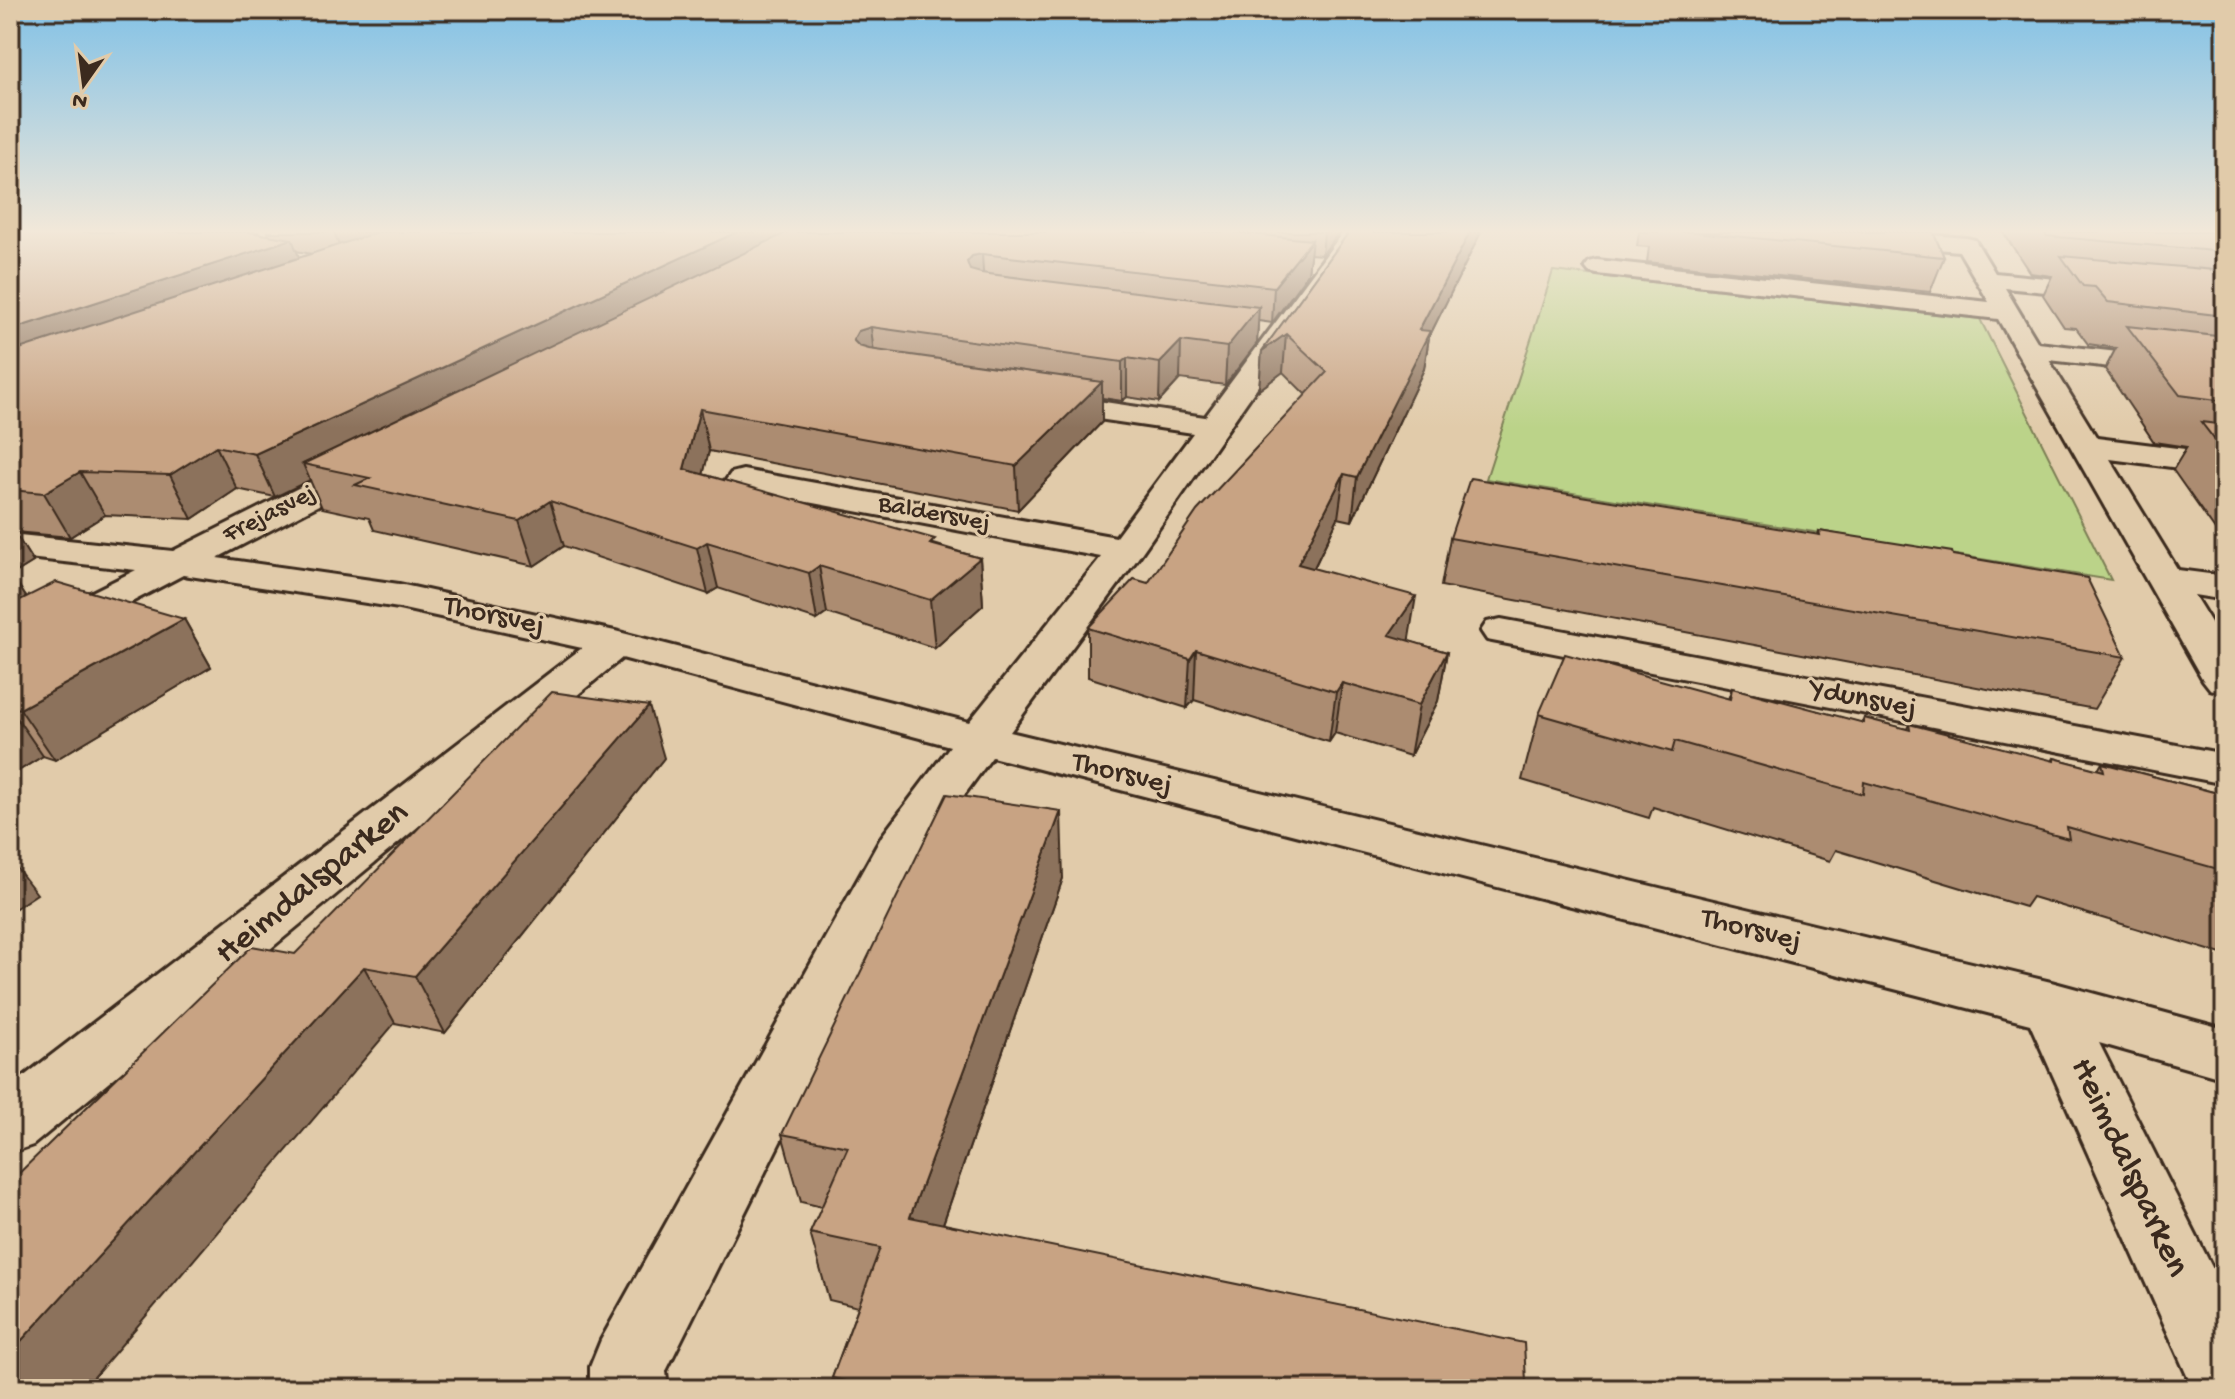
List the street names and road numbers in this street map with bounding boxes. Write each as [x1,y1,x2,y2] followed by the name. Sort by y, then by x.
[218,478,322,552] street label: Frejasvej
[875,490,993,540] street label: Baldersvej
[438,589,548,645] street label: Thorsvej
[1804,672,1920,728] street label: Ydunsvej
[1066,745,1176,804] street label: Thorsvej
[207,793,419,975] street label: Heimdalsparken
[1695,901,1805,960] street label: Thorsvej
[2058,1052,2198,1284] street label: Heimdalsparken

